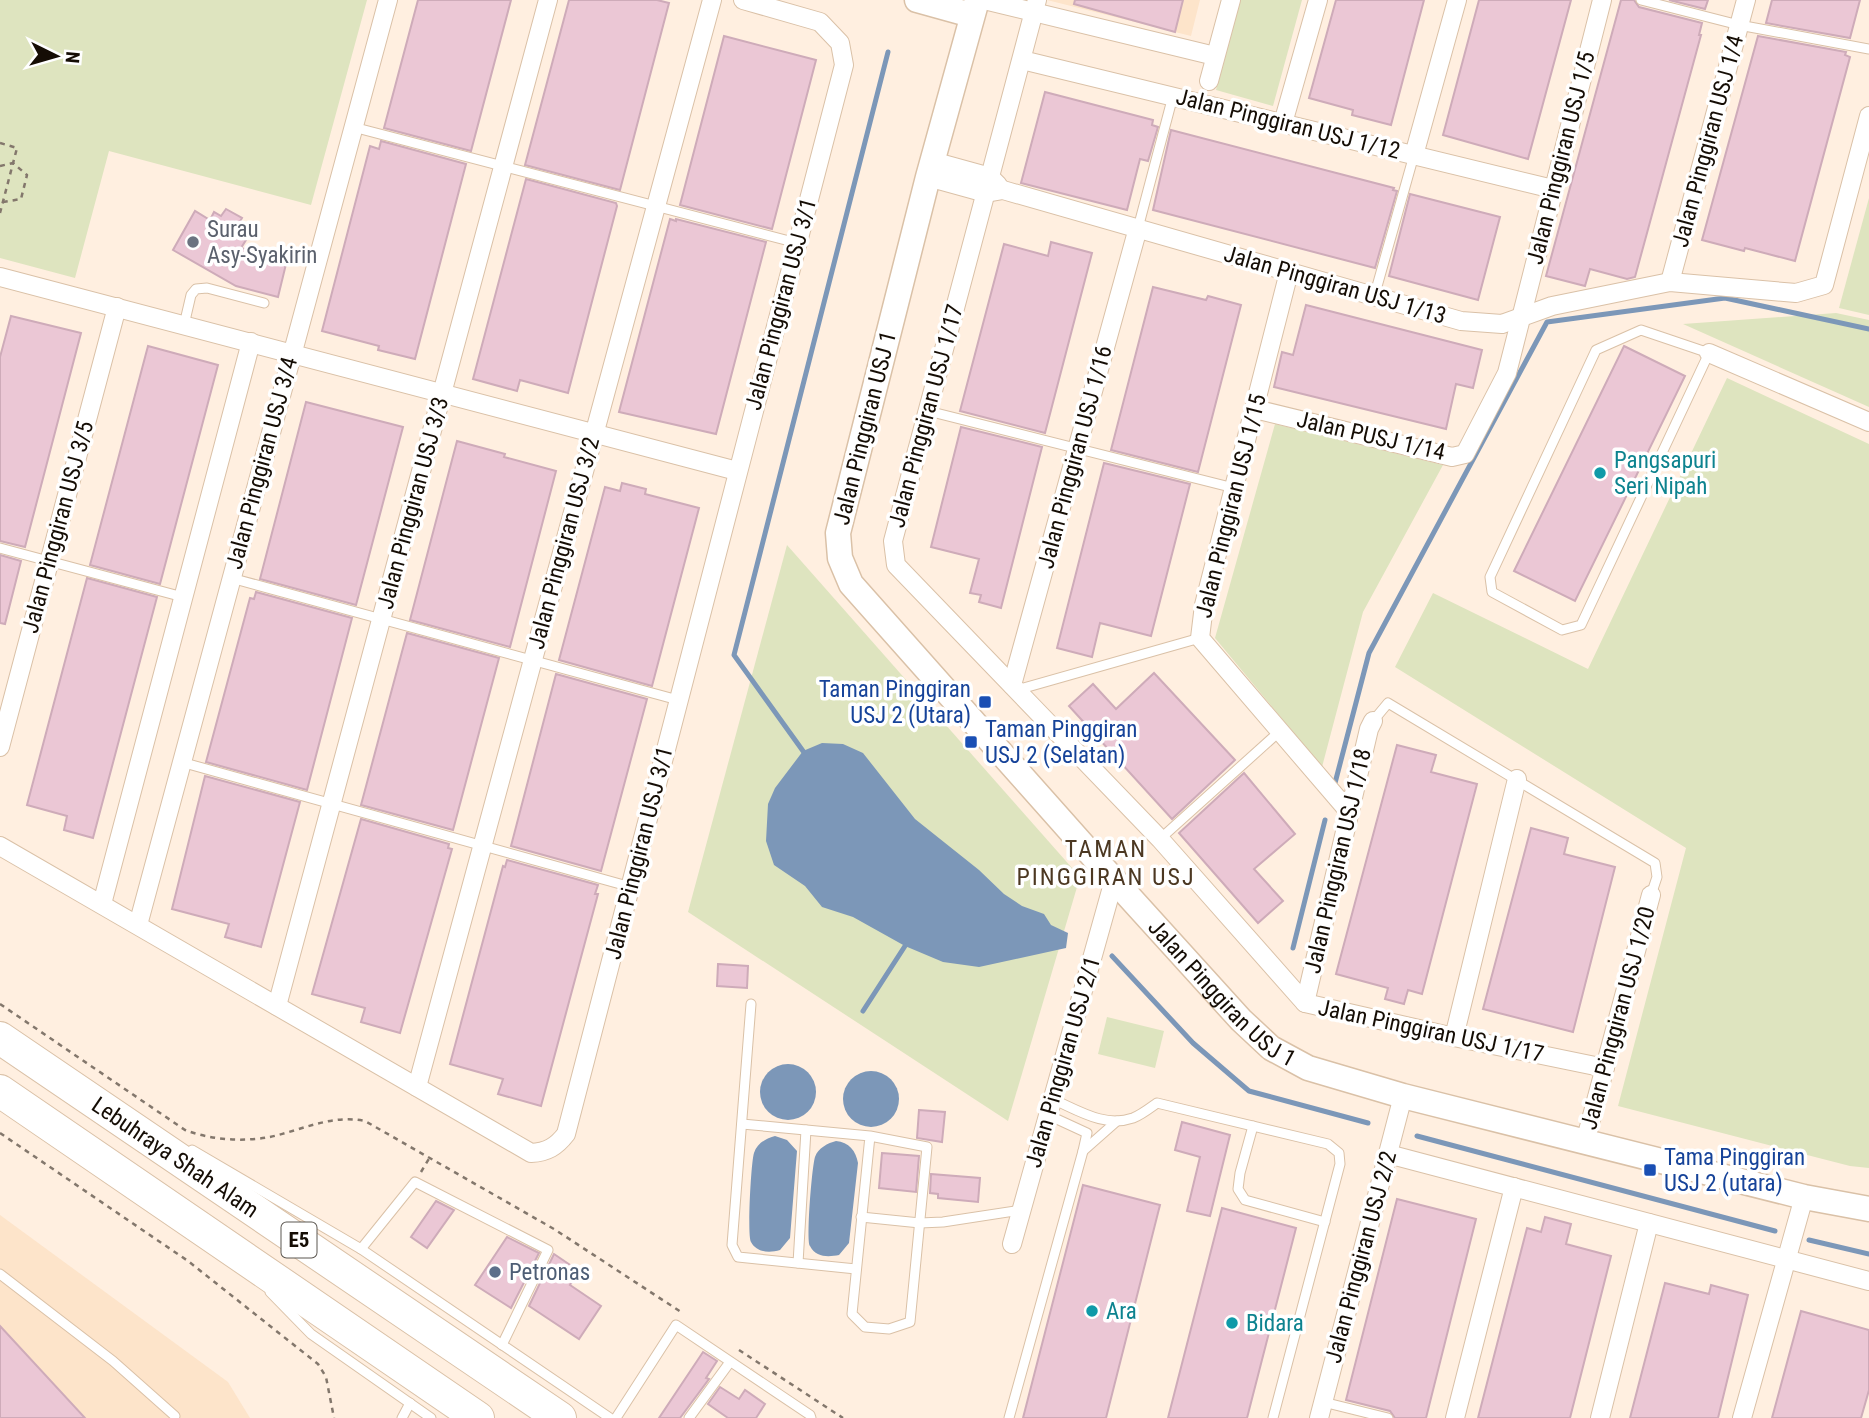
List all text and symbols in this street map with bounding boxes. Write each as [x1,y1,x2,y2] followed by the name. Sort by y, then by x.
[21,21,91,91] north arrow
[1667,32,1749,250] street label: Jalan Pinggiran USJ 1/4
[1521,49,1601,267] street label: Jalan Pinggiran USJ 1/5
[60,51,84,64] text: N
[1173,83,1403,165] street label: Jalan Pinggiran USJ 1/12
[740,195,822,413] street label: Jalan Pinggiran USJ 3/1
[207,216,317,269] place label: Surau Asy-Syakirin
[185,234,201,250] marker: Surau Asy-Syakirin
[1221,240,1449,330] street label: Jalan Pinggiran USJ 1/13
[883,302,969,530] street label: Jalan Pinggiran USJ 1/17
[828,328,902,528] street label: Jalan Pinggiran USJ 1
[1032,343,1118,571] street label: Jalan Pinggiran USJ 1/16
[221,354,303,572] street label: Jalan Pinggiran USJ 3/4
[1190,391,1272,621] street label: Jalan Pinggiran USJ 1/15
[372,394,454,612] street label: Jalan Pinggiran USJ 3/3
[1294,406,1448,466] street label: Jalan PUSJ 1/14
[17,418,99,636] street label: Jalan Pinggiran USJ 3/5
[523,434,605,652] street label: Jalan Pinggiran USJ 3/2
[1614,447,1716,500] place label: Pangsapuri Seri Nipah
[1592,465,1608,481] marker: Pangsapuri Seri Nipah
[819,676,971,729] place label: Taman Pinggiran USJ 2 (Utara)
[977,694,993,710] marker: Taman Pinggiran USJ 2 (Utara)
[985,716,1137,769] place label: Taman Pinggiran USJ 2 (Selatan)
[963,734,979,750] marker: Taman Pinggiran USJ 2 (Selatan)
[599,744,679,962] street label: Jalan Pinggiran USJ 3/1
[1299,746,1377,976] street label: Jalan Pinggiran USJ 1/18
[1016,835,1196,891] district label: TAMAN PINGGIRAN USJ
[1575,904,1661,1132] street label: Jalan Pinggiran USJ 1/20
[1143,914,1300,1072] street label: Jalan Pinggiran USJ 1
[1020,953,1106,1171] street label: Jalan Pinggiran USJ 2/1
[1316,994,1546,1068] street label: Jalan Pinggiran USJ 1/17
[87,1091,264,1223] street label: Lebuhraya Shah Alam
[1664,1144,1805,1197] place label: Tama Pinggiran USJ 2 (utara)
[1320,1148,1402,1366] street label: Jalan Pinggiran USJ 2/2
[1642,1162,1658,1178] marker: Tama Pinggiran USJ 2 (utara)
[282,1222,316,1258] road number: E5
[509,1259,590,1286] place label: Petronas
[487,1264,503,1280] marker: Petronas
[1106,1298,1137,1325] place label: Ara
[1084,1303,1100,1319] marker: Ara
[1246,1310,1304,1337] place label: Bidara
[1224,1315,1240,1331] marker: Bidara

